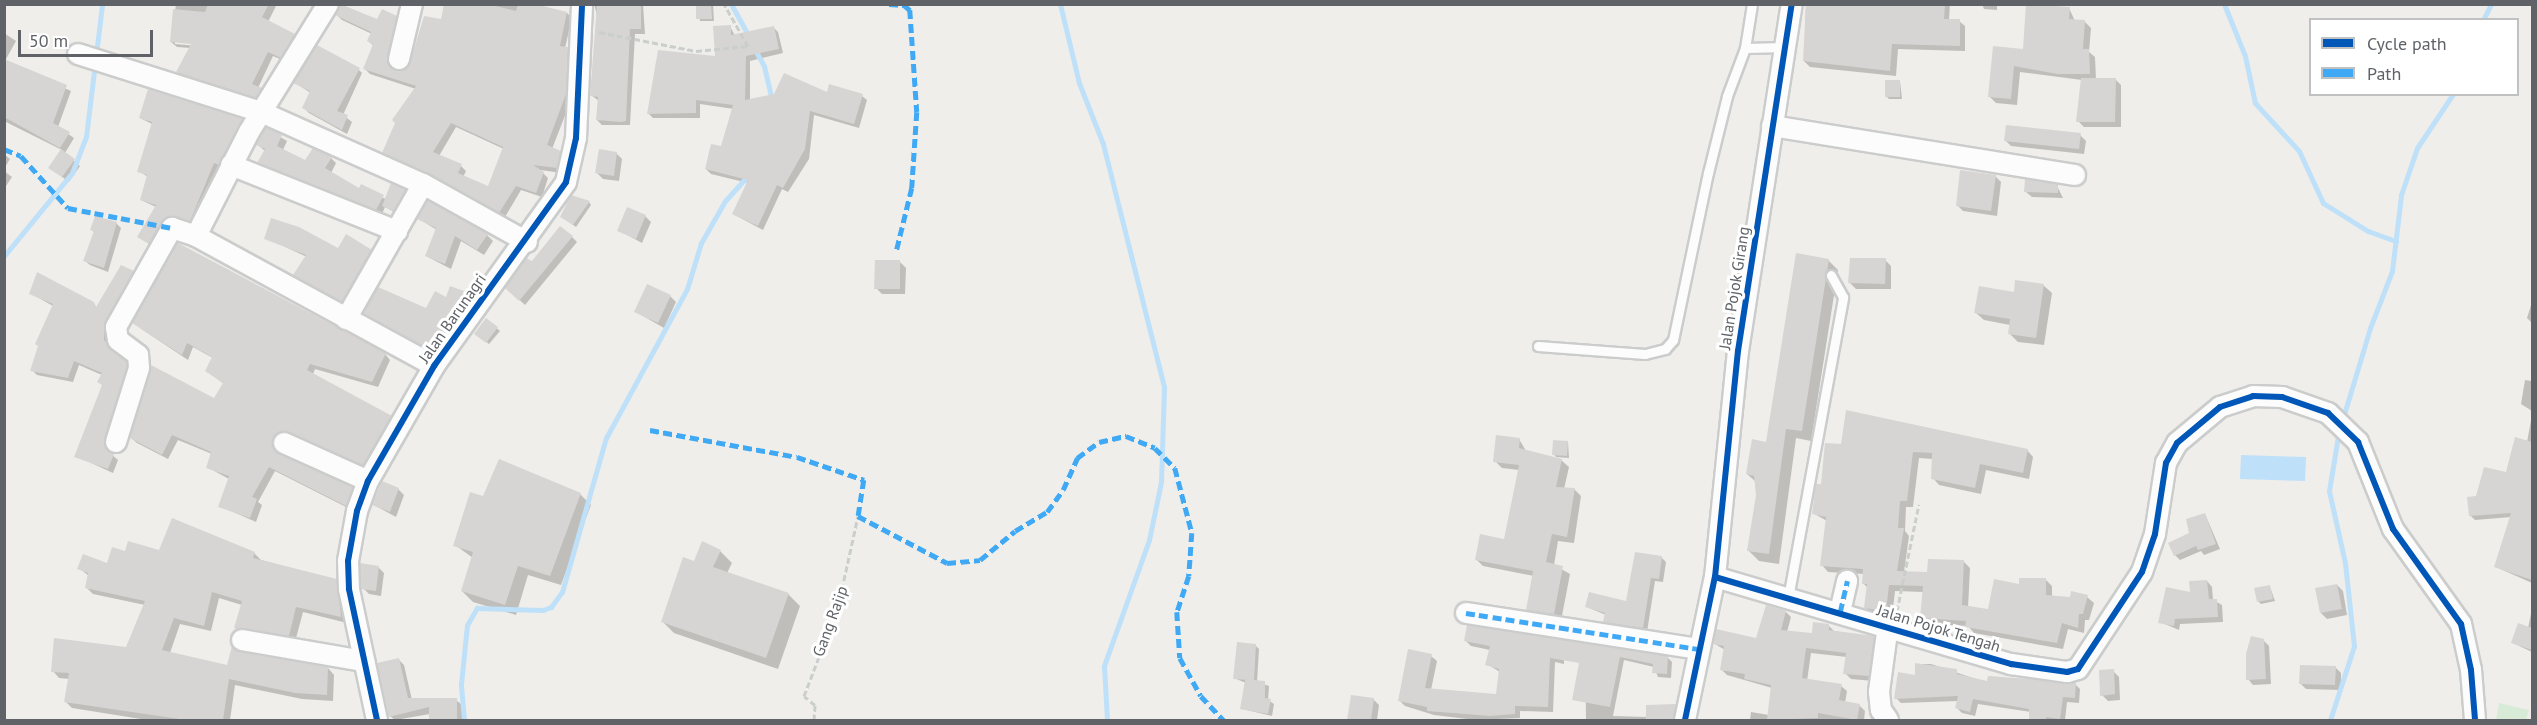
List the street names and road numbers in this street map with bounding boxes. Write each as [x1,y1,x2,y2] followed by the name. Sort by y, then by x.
[1715,225,1753,351] street label: Jalan Pojok Girang
[414,270,490,366] street label: Jalan Barunagri
[808,583,852,659] street label: Gang Rajip
[1875,600,2003,656] street label: Jalan Pojok Tengah

